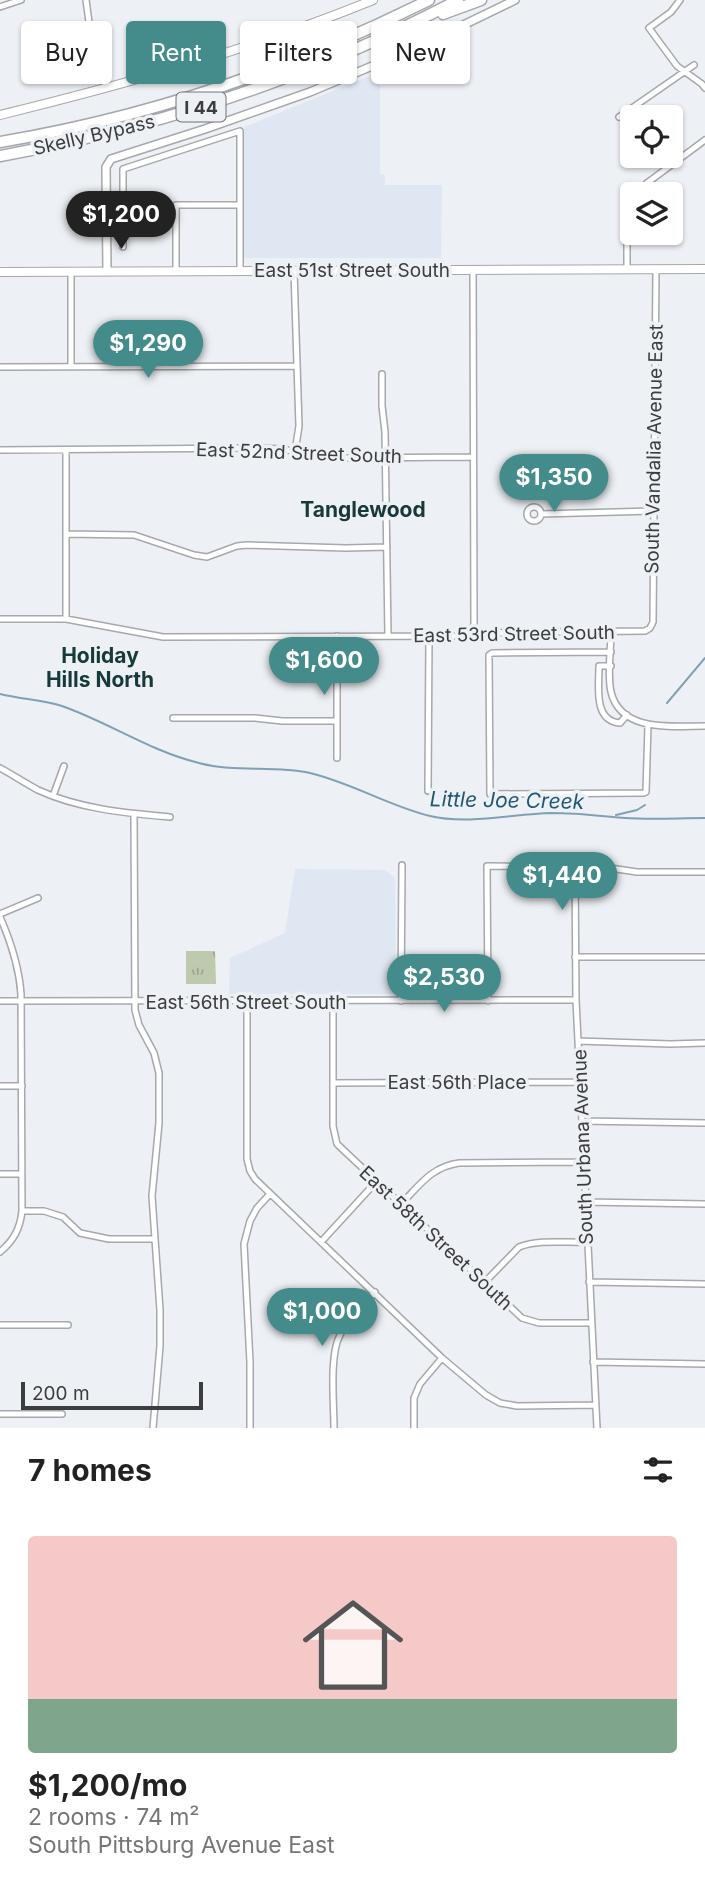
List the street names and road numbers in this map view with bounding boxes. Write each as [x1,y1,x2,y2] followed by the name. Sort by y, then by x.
[176,92,226,122] road number: I 44
[31,110,157,160] street label: Skelly Bypass
[254,259,450,282] street label: East 51st Street South
[640,324,668,574] street label: South Vandalia Avenue East
[196,438,402,468] street label: East 52nd Street South
[413,621,615,647] street label: East 53rd Street South
[145,991,347,1014] street label: East 56th Street South
[568,1049,598,1245] street label: South Urbana Avenue
[387,1071,527,1094] street label: East 56th Place
[355,1161,517,1315] street label: East 58th Street South

